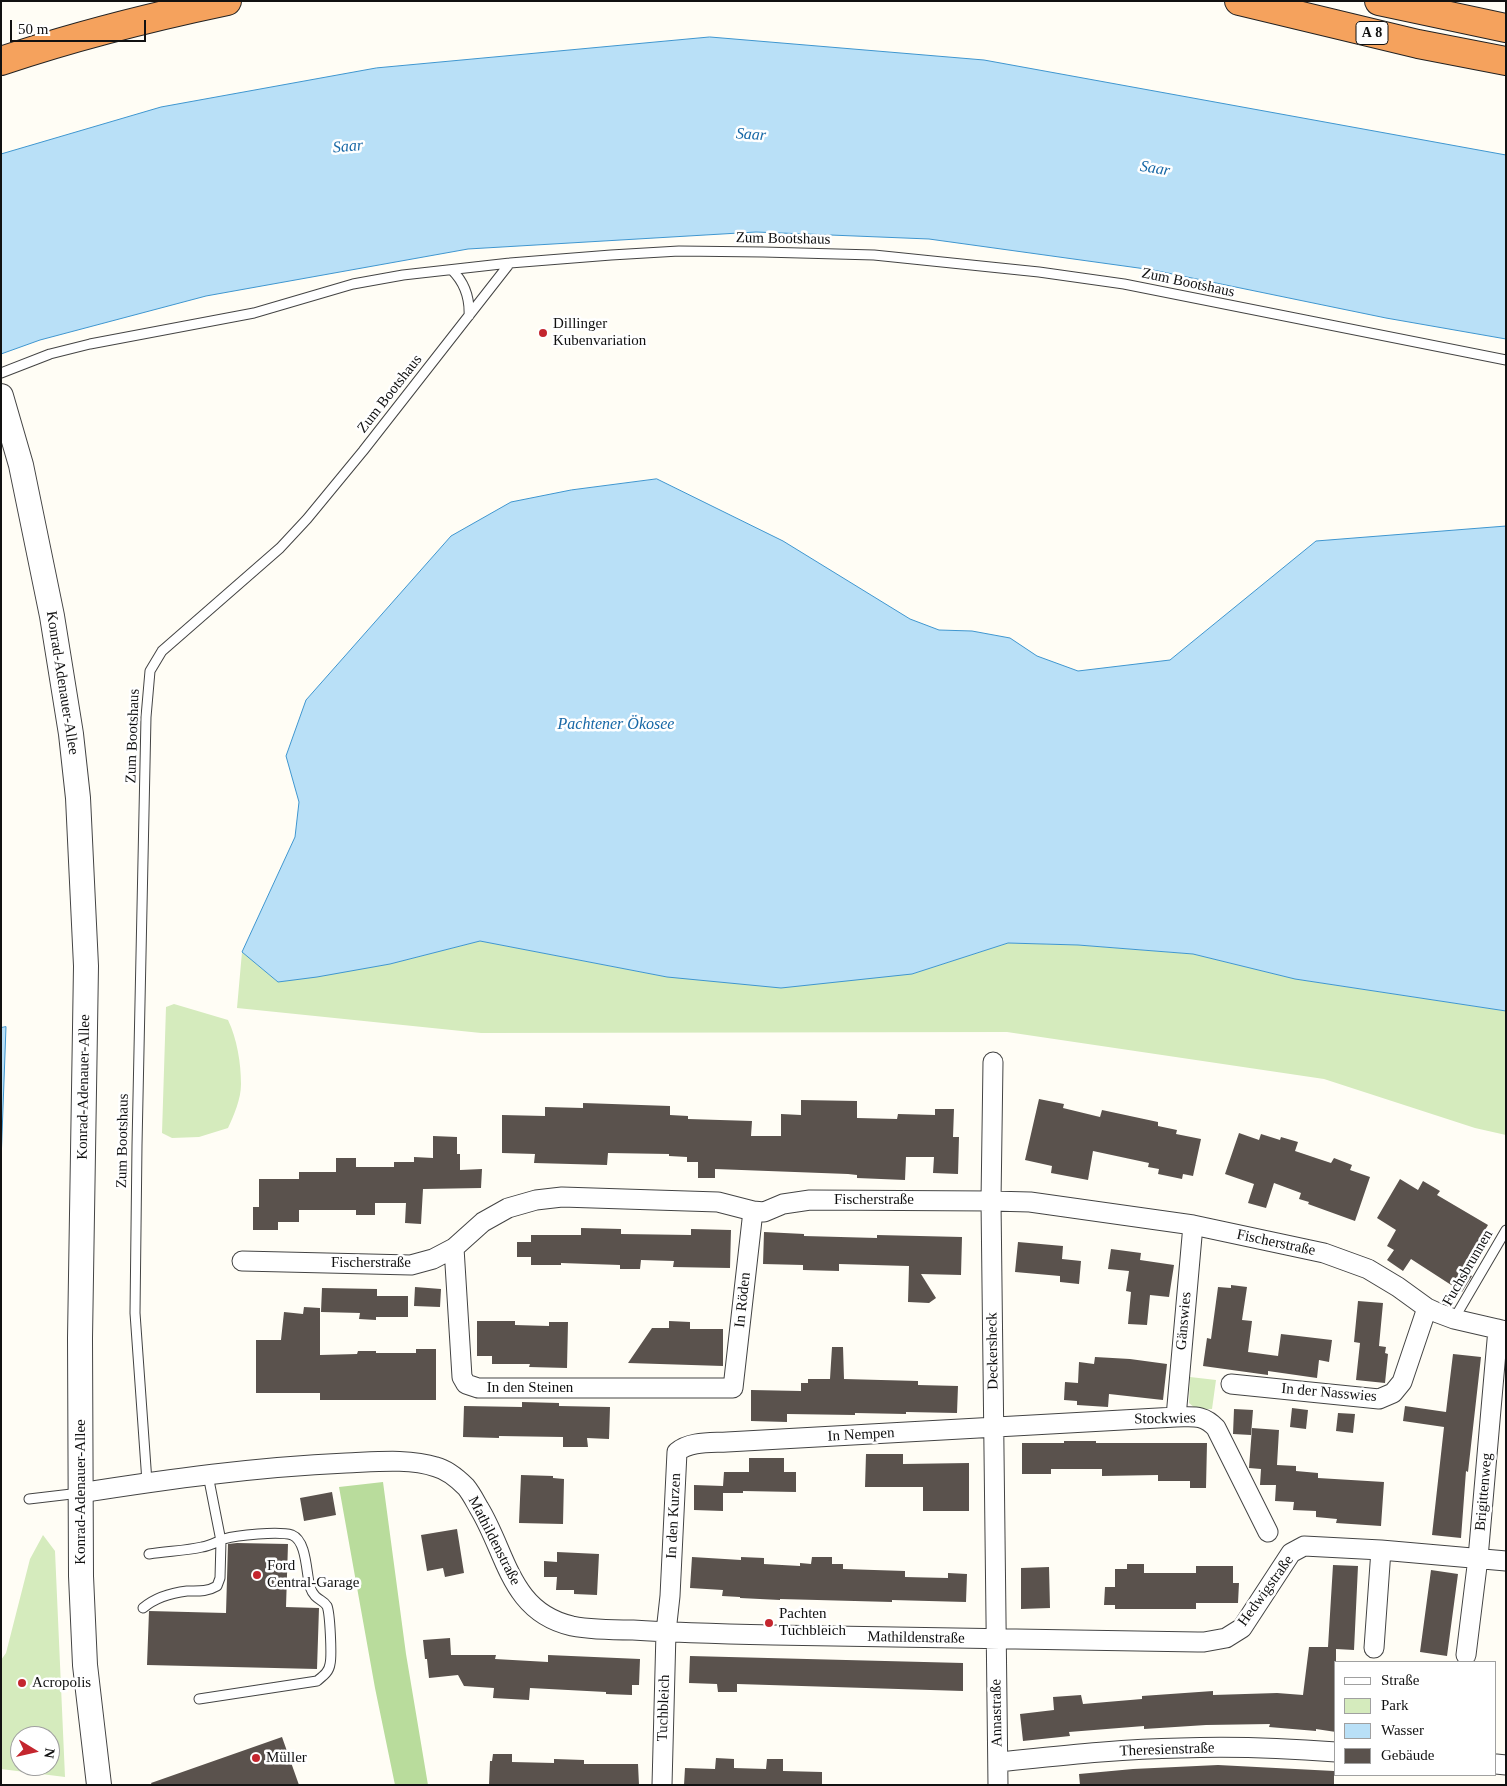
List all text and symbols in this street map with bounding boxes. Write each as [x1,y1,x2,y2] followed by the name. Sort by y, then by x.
[12,10,149,42] scale bar
[18,21,48,37] text: 50 m
[1356,22,1388,44] road number: A 8
[735,124,767,146] water label: Saar
[332,136,364,158] water label: Saar
[1139,157,1171,181] water label: Saar
[736,229,830,249] street label: Zum Bootshaus
[1140,264,1236,302] street label: Zum Bootshaus
[553,315,646,350] place label: Dillinger Kubenvariation
[537,327,549,339] marker: Dillinger Kubenvariation
[354,351,426,437] street label: Zum Bootshaus
[42,610,82,756] street label: Konrad-Adenauer-Allee
[122,688,144,784] street label: Zum Bootshaus
[558,715,674,735] water label: Pachtener Ökosee
[74,1014,94,1160] street label: Konrad-Adenauer-Allee
[113,1094,133,1188] street label: Zum Bootshaus
[834,1191,914,1209] street label: Fischerstraße
[1235,1226,1317,1260] street label: Fischerstraße
[1439,1227,1497,1309] street label: Fuchsbrunnen
[331,1254,411,1272] street label: Fischerstraße
[731,1272,755,1328] street label: In Röden
[1172,1291,1196,1351] street label: Gänswies
[983,1312,1003,1390] street label: Deckersheck
[487,1379,573,1397] street label: In den Steinen
[1280,1380,1378,1406] street label: In der Nasswies
[1134,1409,1196,1429] street label: Stockwies
[72,1419,90,1565] street label: Konrad-Adenauer-Allee
[827,1424,895,1446] street label: In Nempen
[1472,1452,1496,1532] street label: Brigittenweg
[663,1473,685,1559] street label: In den Kurzen
[464,1493,524,1589] street label: Mathildenstraße
[1234,1552,1298,1630] street label: Hedwigstraße
[267,1557,359,1592] place label: Ford Central-Garage
[251,1569,263,1581] marker: Ford Central-Garage
[779,1605,846,1640] place label: Pachten Tuchbleich
[763,1617,775,1629] marker: Pachten Tuchbleich
[867,1628,965,1648] street label: Mathildenstraße
[1334,1661,1497,1776] legend
[1381,1672,1419,1688] text: Straße
[32,1674,91,1692] place label: Acropolis
[654,1674,674,1742] street label: Tuchbleich
[16,1677,28,1689] marker: Acropolis
[987,1679,1007,1747] street label: Annastraße
[1381,1697,1409,1713] text: Park
[1381,1722,1424,1738] text: Wasser
[10,1726,60,1776] north arrow
[1119,1739,1215,1761] street label: Theresienstraße
[41,1747,58,1759] text: N
[1381,1747,1434,1763] text: Gebäude
[266,1749,307,1767] place label: Müller
[250,1752,262,1764] marker: Müller

